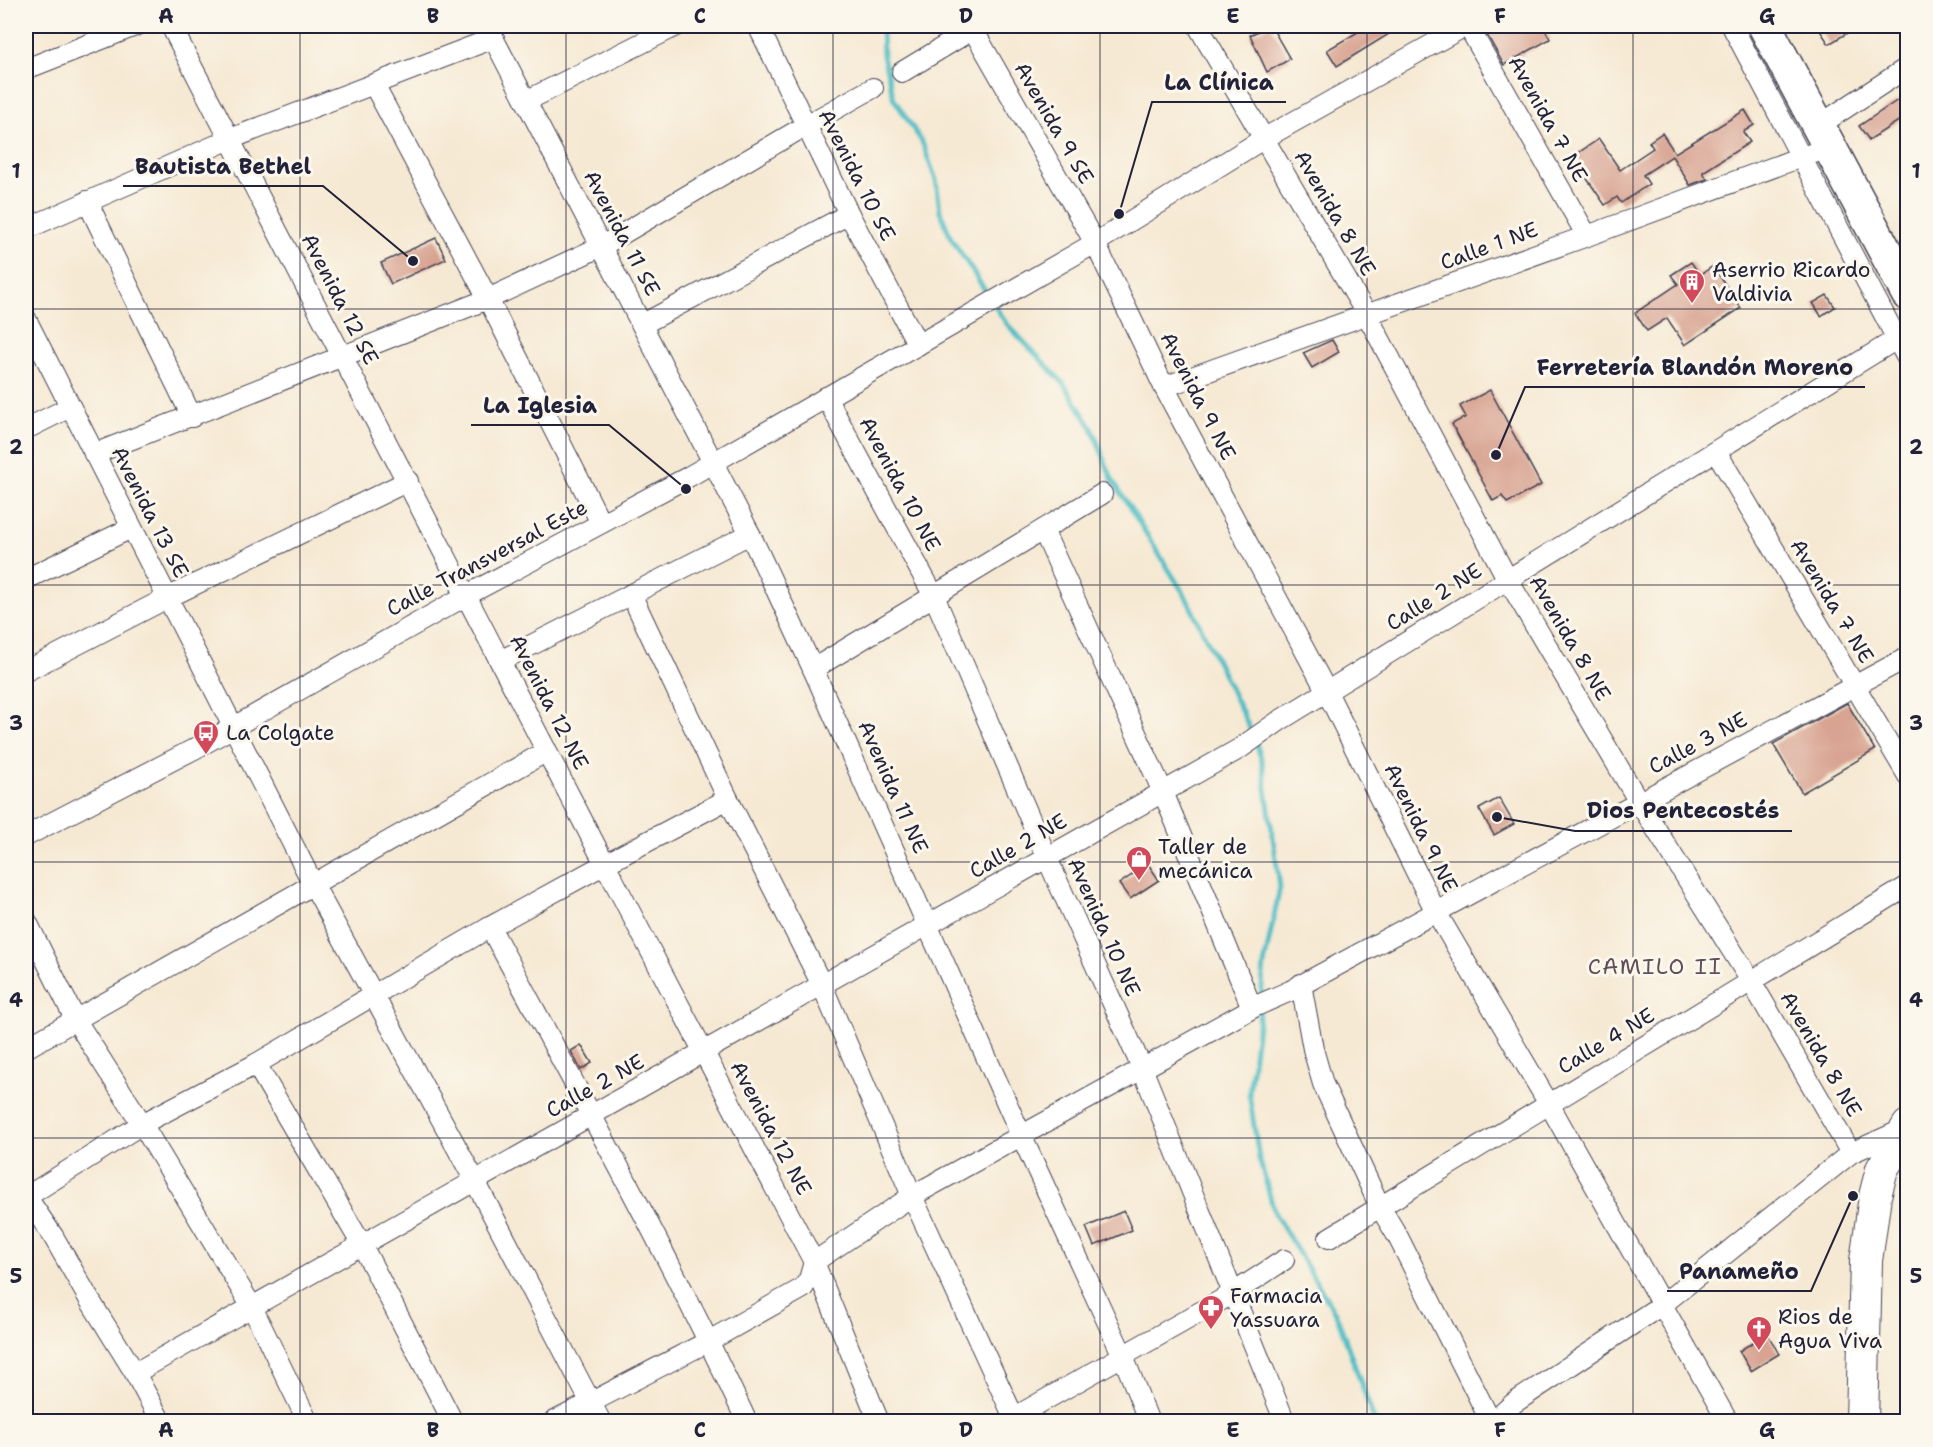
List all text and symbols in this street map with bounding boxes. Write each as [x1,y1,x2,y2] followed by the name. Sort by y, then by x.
[158,3,174,29] text: A
[427,3,439,29] text: B
[694,3,706,29] text: C
[959,3,973,29] text: D
[1226,3,1240,29] text: E
[1494,3,1506,29] text: F
[1759,3,1775,29] text: G
[1502,51,1594,187] street label: Avenida 7 NE
[1008,57,1100,189] street label: Avenida 9 SE
[1152,62,1286,102] callout: La Clínica
[1164,68,1274,97] text: La Clínica
[812,104,902,246] street label: Avenida 10 SE
[1288,145,1382,281] street label: Avenida 8 NE
[123,146,323,186] callout: Bautista Bethel
[135,152,311,181] text: Bautista Bethel
[11,158,21,184] text: 1
[1911,158,1921,184] text: 1
[577,165,667,301] street label: Avenida 11 SE
[1436,215,1542,277] street label: Calle 1 NE
[295,229,385,369] street label: Avenida 12 SE
[1712,256,1870,308] place label: Aserrio Ricardo Valdivia
[1677,267,1707,305] building icon: Aserrio Ricardo Valdivia
[1154,327,1242,465] street label: Avenida 9 NE
[1525,347,1865,387] callout: Ferretería Blandón Moreno
[1537,353,1853,382] text: Ferretería Blandón Moreno
[471,385,609,425] callout: La Iglesia
[483,391,597,420] text: La Iglesia
[853,412,947,556] street label: Avenida 10 NE
[9,434,23,460] text: 2
[1909,434,1923,460] text: 2
[105,442,195,582] street label: Avenida 13 SE
[382,493,592,623] street label: Calle Transversal Este
[1784,534,1880,668] street label: Avenida 7 NE
[1381,556,1487,638] street label: Calle 2 NE
[1523,570,1617,706] street label: Avenida 8 NE
[503,630,595,774] street label: Avenida 12 NE
[1644,705,1752,781] street label: Calle 3 NE
[9,710,23,736] text: 3
[1909,710,1923,736] text: 3
[851,716,935,858] street label: Avenida 11 NE
[191,718,221,756] bus stop icon: La Colgate
[226,719,335,747] place label: La Colgate
[1378,759,1464,897] street label: Avenida 9 NE
[1575,791,1792,831] callout: Dios Pentecostés
[1587,796,1779,825] text: Dios Pentecostés
[964,807,1072,885] street label: Calle 2 NE
[1158,833,1252,885] place label: Taller de mecánica
[1124,844,1154,882] shop icon: Taller de mecánica
[1061,853,1147,1001] street label: Avenida 10 NE
[1588,952,1722,981] district label: CAMILO II
[1774,986,1868,1122] street label: Avenida 8 NE
[9,987,23,1013] text: 4
[1909,987,1923,1013] text: 4
[1552,1001,1660,1081] street label: Calle 4 NE
[541,1048,649,1124] street label: Calle 2 NE
[724,1056,818,1200] street label: Avenida 12 NE
[1667,1251,1811,1291] callout: Panameño
[1679,1257,1799,1286] text: Panameño
[10,1263,22,1289] text: 5
[1910,1263,1922,1289] text: 5
[1230,1282,1322,1334] place label: Farmacia Yassuara
[1196,1293,1226,1331] pharmacy icon: Farmacia Yassuara
[1778,1303,1882,1355] place label: Rios de Agua Viva
[1744,1314,1774,1352] church icon: Rios de Agua Viva
[158,1417,174,1443] text: A
[427,1417,439,1443] text: B
[694,1417,706,1443] text: C
[959,1417,973,1443] text: D
[1226,1417,1240,1443] text: E
[1494,1417,1506,1443] text: F
[1759,1417,1775,1443] text: G

